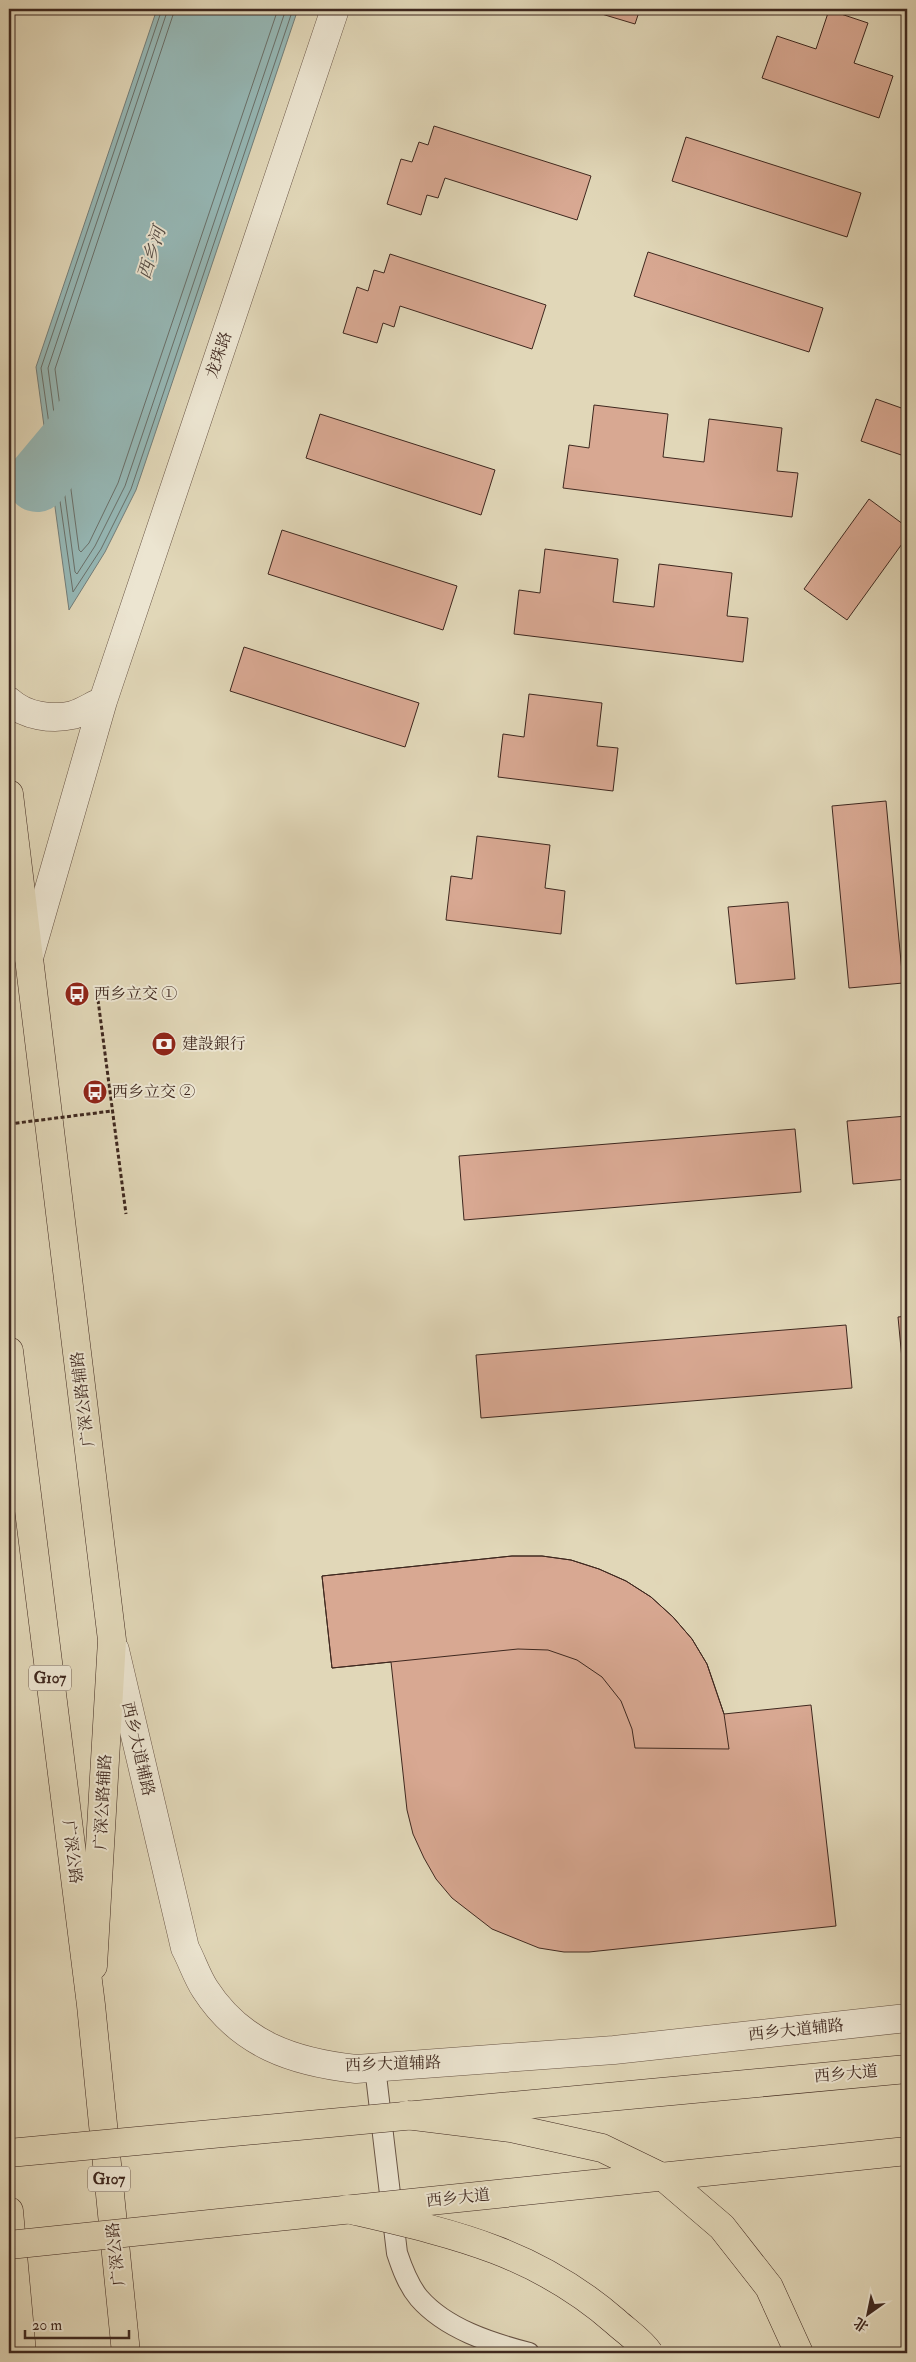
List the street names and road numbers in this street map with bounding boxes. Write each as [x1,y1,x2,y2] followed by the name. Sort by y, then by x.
[202,329,236,381] street label: 龙珠路
[67,1350,99,1448] street label: 广深公路辅路
[29,1666,71,1690] road number: G107
[117,1700,159,1798] street label: 西乡大道辅路
[91,1754,115,1850] street label: 广深公路辅路
[58,1819,86,1885] street label: 广深公路
[747,2015,845,2045] street label: 西乡大道辅路
[345,2052,441,2076] street label: 西乡大道辅路
[813,2061,879,2087] street label: 西乡大道
[88,2166,130,2192] road number: G107
[425,2185,491,2211] street label: 西乡大道
[103,2221,129,2287] street label: 广深公路

